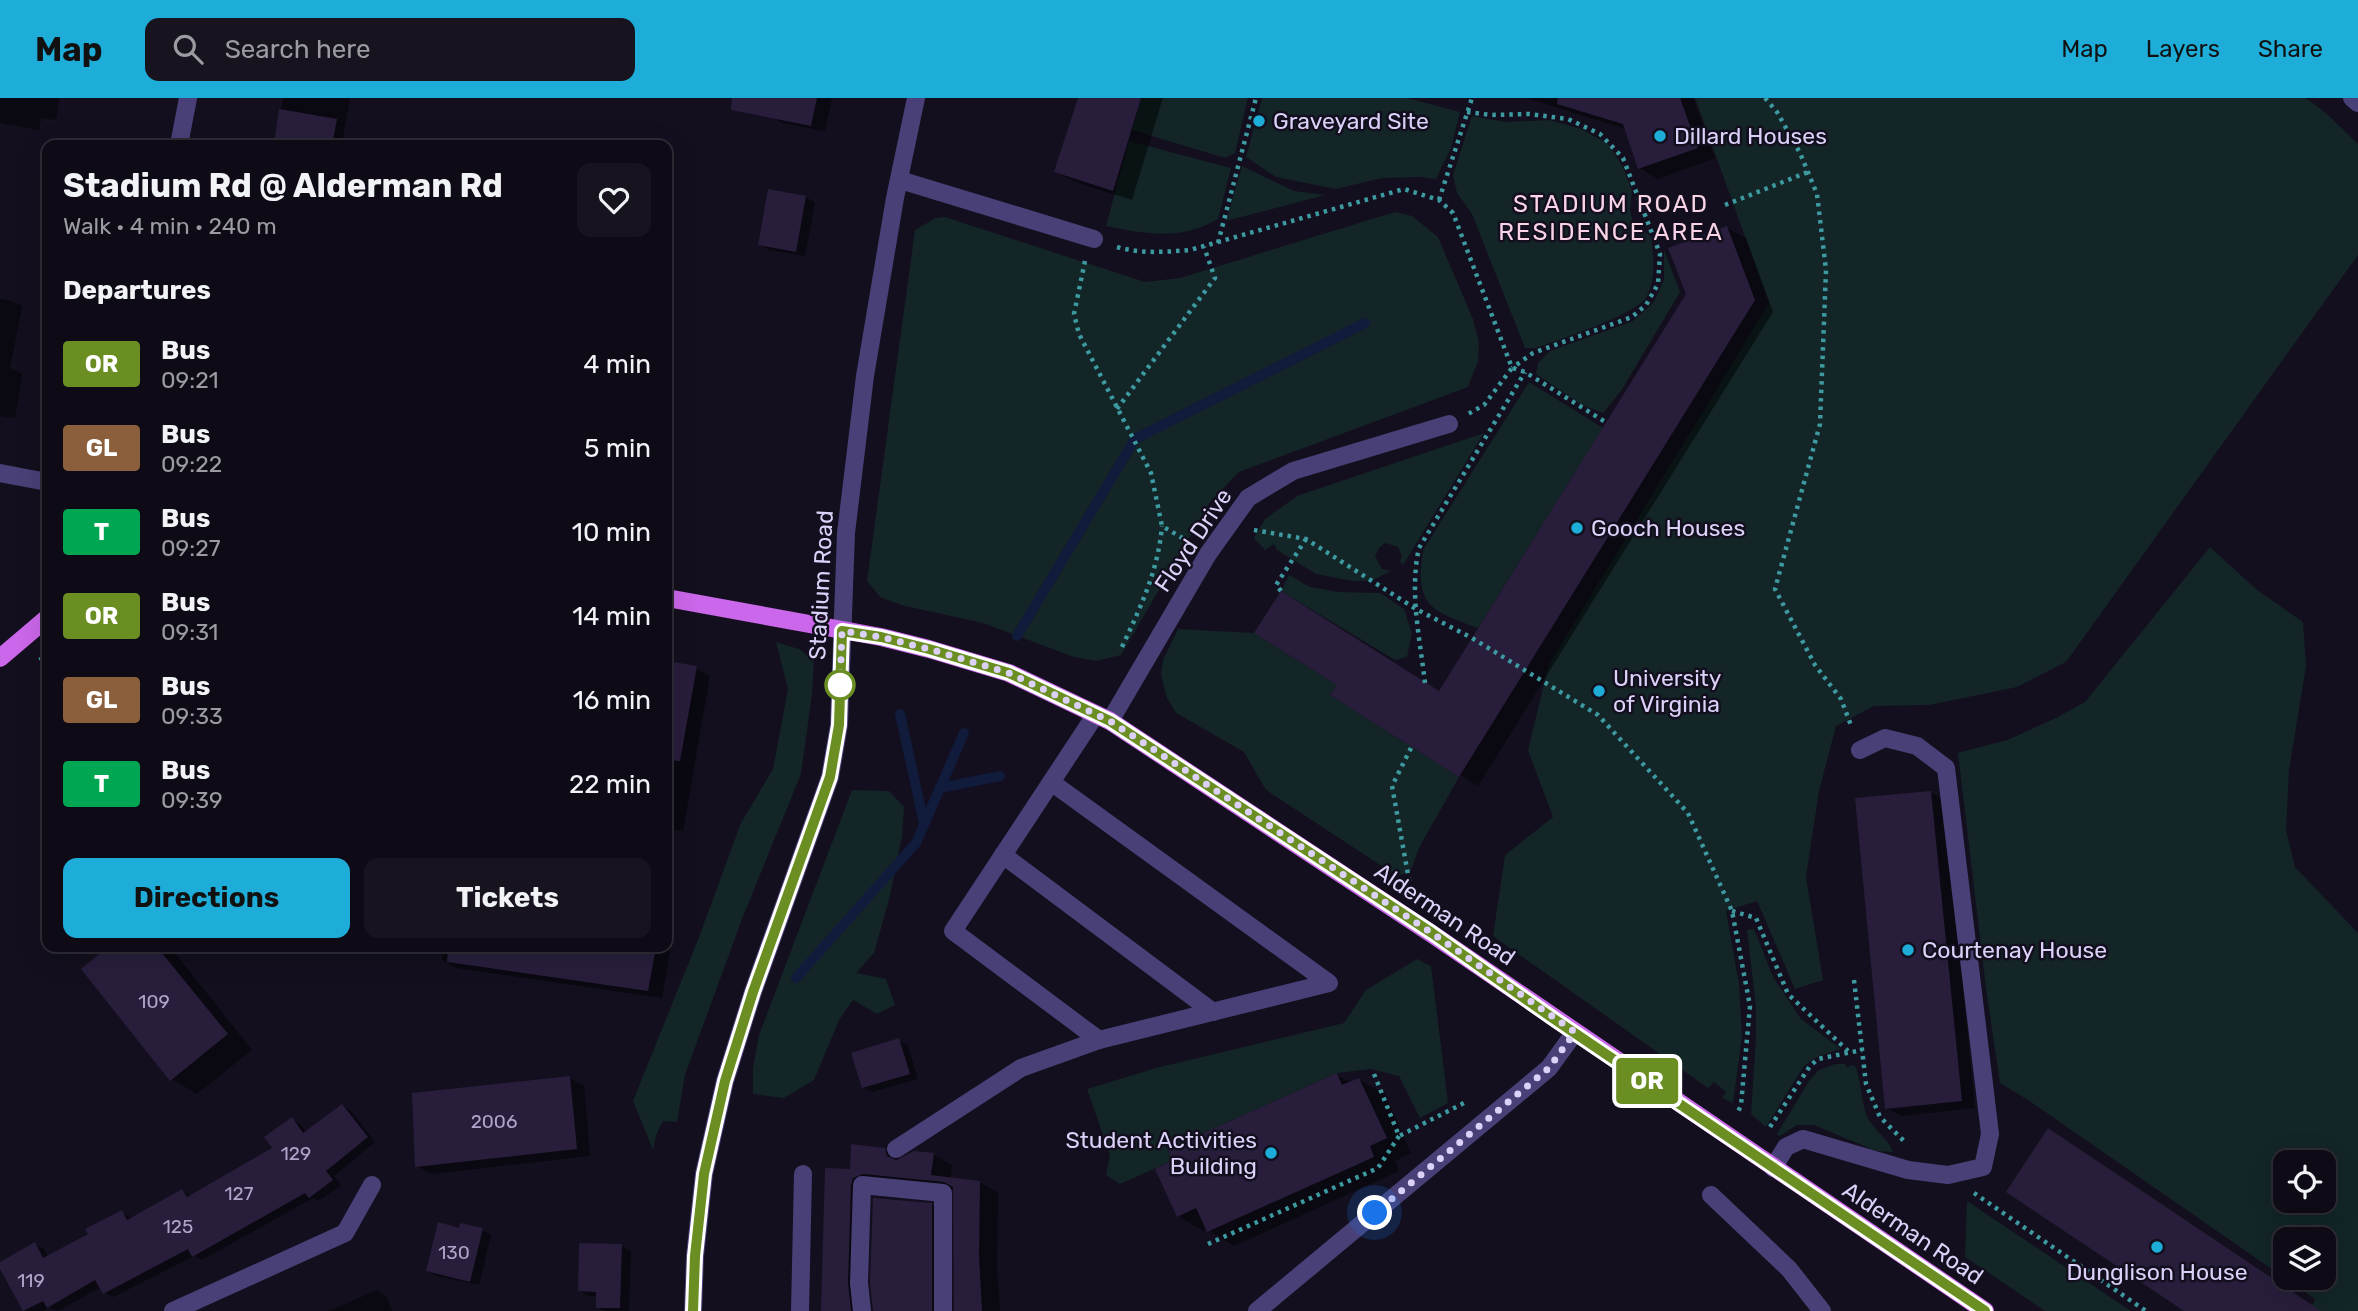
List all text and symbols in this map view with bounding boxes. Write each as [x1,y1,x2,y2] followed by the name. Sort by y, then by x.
[145,18,635,81] search box
[35,30,103,69] text: Map
[169,30,207,68] icon: search
[225,34,370,65] text: Search here
[2061,35,2108,63] text: Map
[2146,35,2220,63] text: Layers
[2258,35,2323,63] text: Share
[1273,107,1429,135] place label: Graveyard Site
[1251,113,1267,129] marker: Graveyard Site
[1674,122,1827,150] place label: Dillard Houses
[1652,128,1668,144] marker: Dillard Houses
[577,163,651,237] button: heart
[63,166,503,205] text: Stadium Rd @ Alderman Rd
[1498,190,1724,246] district label: STADIUM ROAD RESIDENCE AREA
[63,212,277,240] text: Walk · 4 min · 240 m
[63,275,211,306] text: Departures
[161,335,210,366] text: Bus
[583,349,651,380] text: 4 min
[85,350,118,378] text: OR
[161,366,218,394] text: 09:21
[161,419,210,450] text: Bus
[584,433,651,464] text: 5 min
[86,434,117,462] text: GL
[161,450,222,478] text: 09:22
[1148,483,1238,597] street label: Floyd Drive
[161,503,210,534] text: Bus
[803,510,839,660] street label: Stadium Road
[1591,514,1745,542] place label: Gooch Houses
[572,517,651,548] text: 10 min
[94,518,109,546] text: T
[1569,520,1585,536] marker: Gooch Houses
[161,534,220,562] text: 09:27
[161,587,210,618] text: Bus
[572,601,651,632] text: 14 min
[85,602,118,630] text: OR
[161,618,218,646] text: 09:31
[1613,664,1722,718] place label: University of Virginia
[825,670,855,700] unlabelled marker
[161,671,210,702] text: Bus
[1591,683,1607,699] marker: University of Virginia
[573,685,651,716] text: 16 min
[86,686,117,714] text: GL
[161,702,223,730] text: 09:33
[161,755,210,786] text: Bus
[569,769,651,800] text: 22 min
[94,770,109,798] text: T
[161,786,223,814] text: 09:39
[1369,857,1521,971] street label: Alderman Road
[63,858,350,938] button: Directions
[364,858,651,938] button: Tickets
[1922,936,2107,964] place label: Courtenay House
[1900,942,1916,958] marker: Courtenay House
[138,990,170,1013] house number: 109
[1616,1058,1678,1104] line badge: OR
[1630,1067,1664,1095] text: OR
[471,1110,517,1133] house number: 2006
[1065,1126,1257,1180] place label: Student Activities Building
[281,1142,311,1165] house number: 129
[1263,1145,1279,1161] marker: Student Activities Building
[2273,1150,2336,1290] map controls
[2273,1150,2336,1213] button: locate
[1837,1176,1989,1290] street label: Alderman Road
[224,1182,254,1205] house number: 127
[1357,1195,1392,1230] your location
[163,1215,193,1238] house number: 125
[2273,1227,2336,1290] button: layers
[2149,1239,2165,1255] marker: Dunglison House
[438,1241,470,1264] house number: 130
[2066,1258,2248,1286] place label: Dunglison House
[17,1269,45,1292] house number: 119

